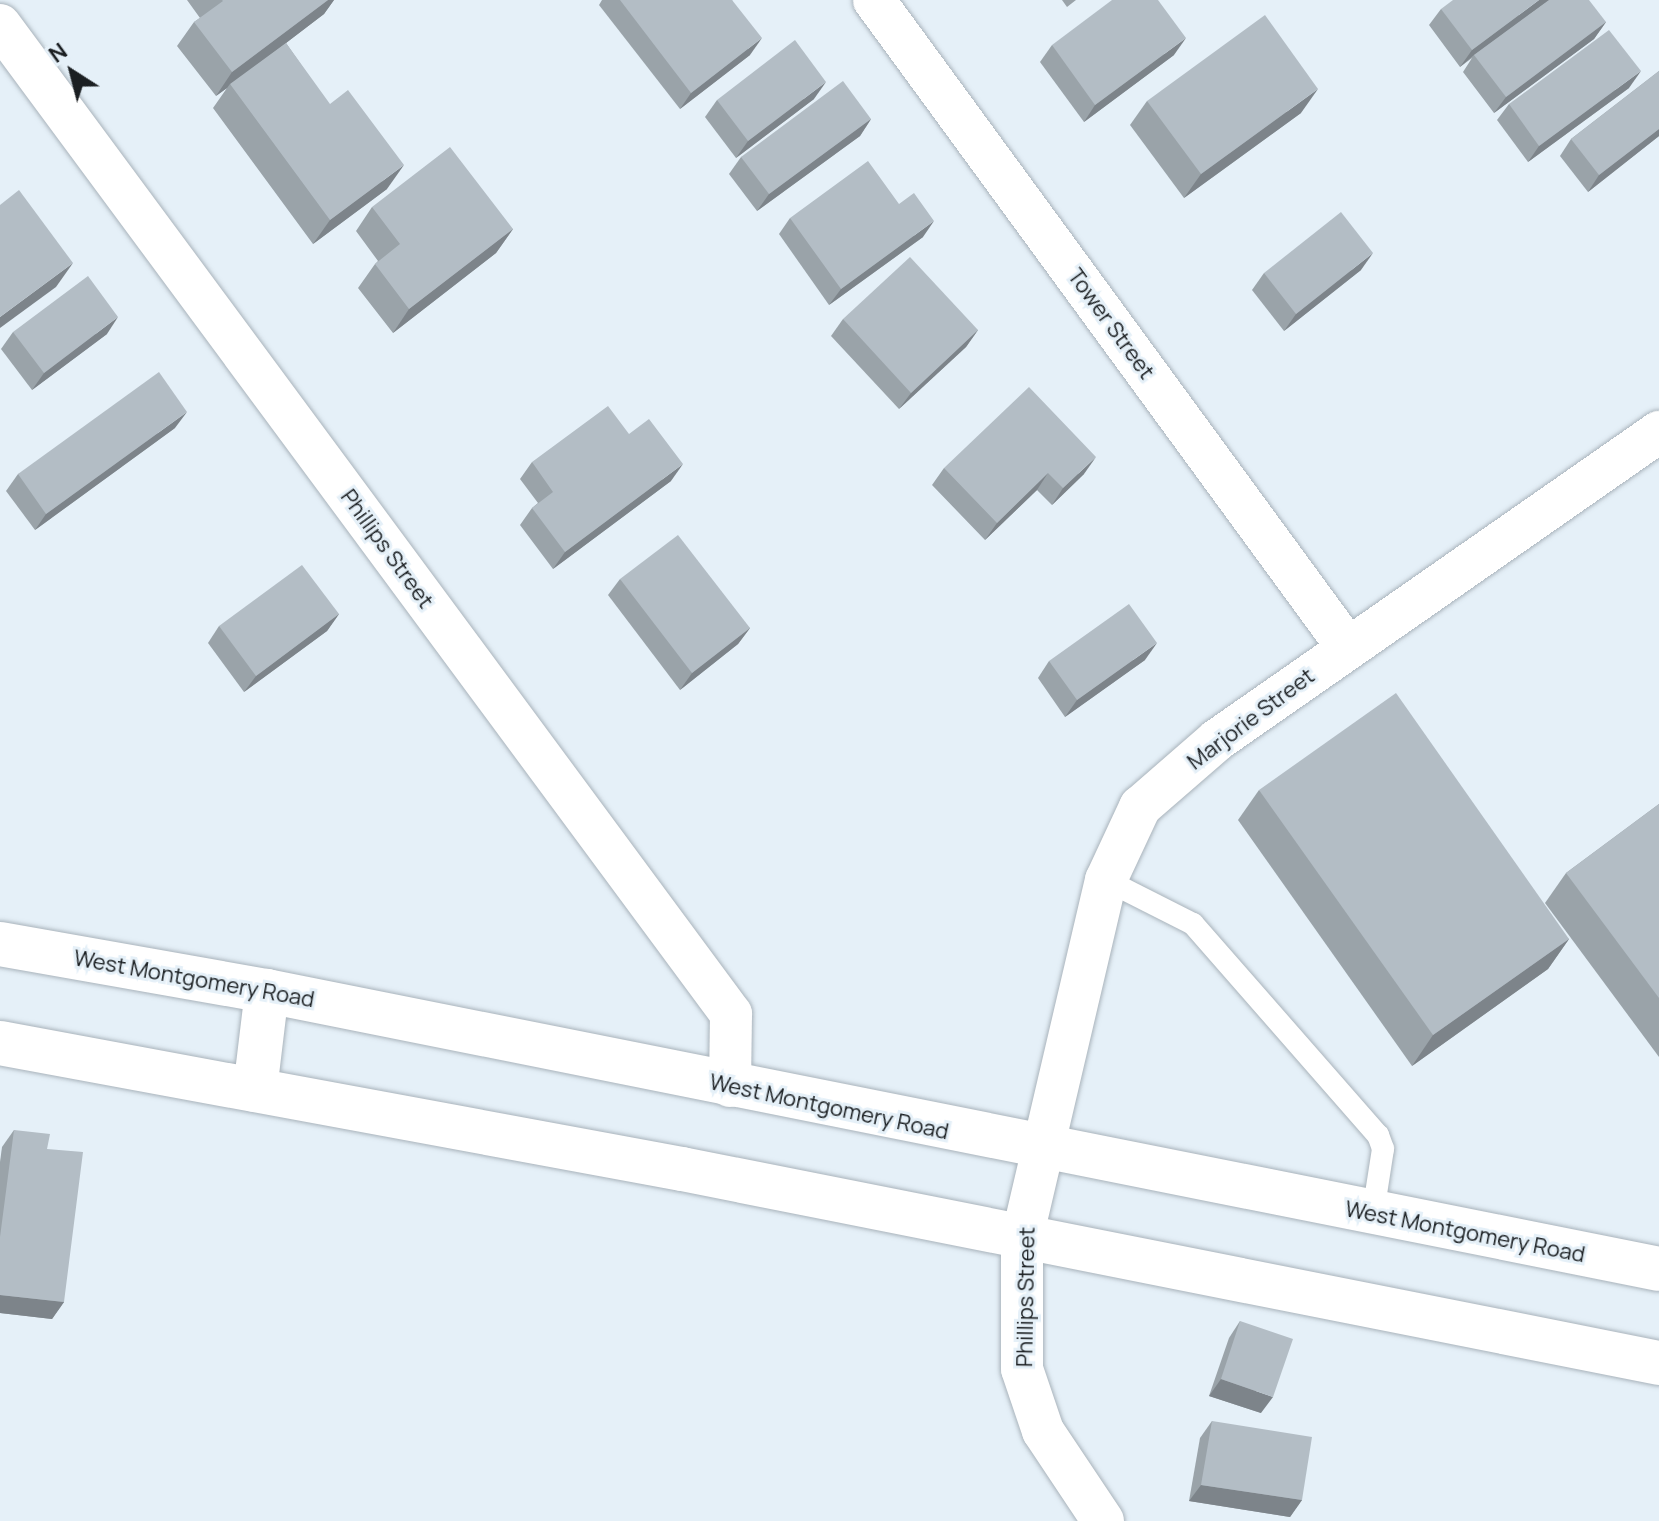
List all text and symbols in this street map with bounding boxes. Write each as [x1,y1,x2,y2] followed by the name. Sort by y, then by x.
[32,32,112,112] north arrow
[43,36,73,69] text: N
[1062,264,1160,384] street label: Tower Street
[335,484,439,614] street label: Phillips Street
[1182,663,1320,775] street label: Marjorie Street
[72,945,316,1013] street label: West Montgomery Road
[707,1069,951,1145] street label: West Montgomery Road
[1343,1196,1587,1268] street label: West Montgomery Road
[1012,1227,1040,1367] street label: Phillips Street

